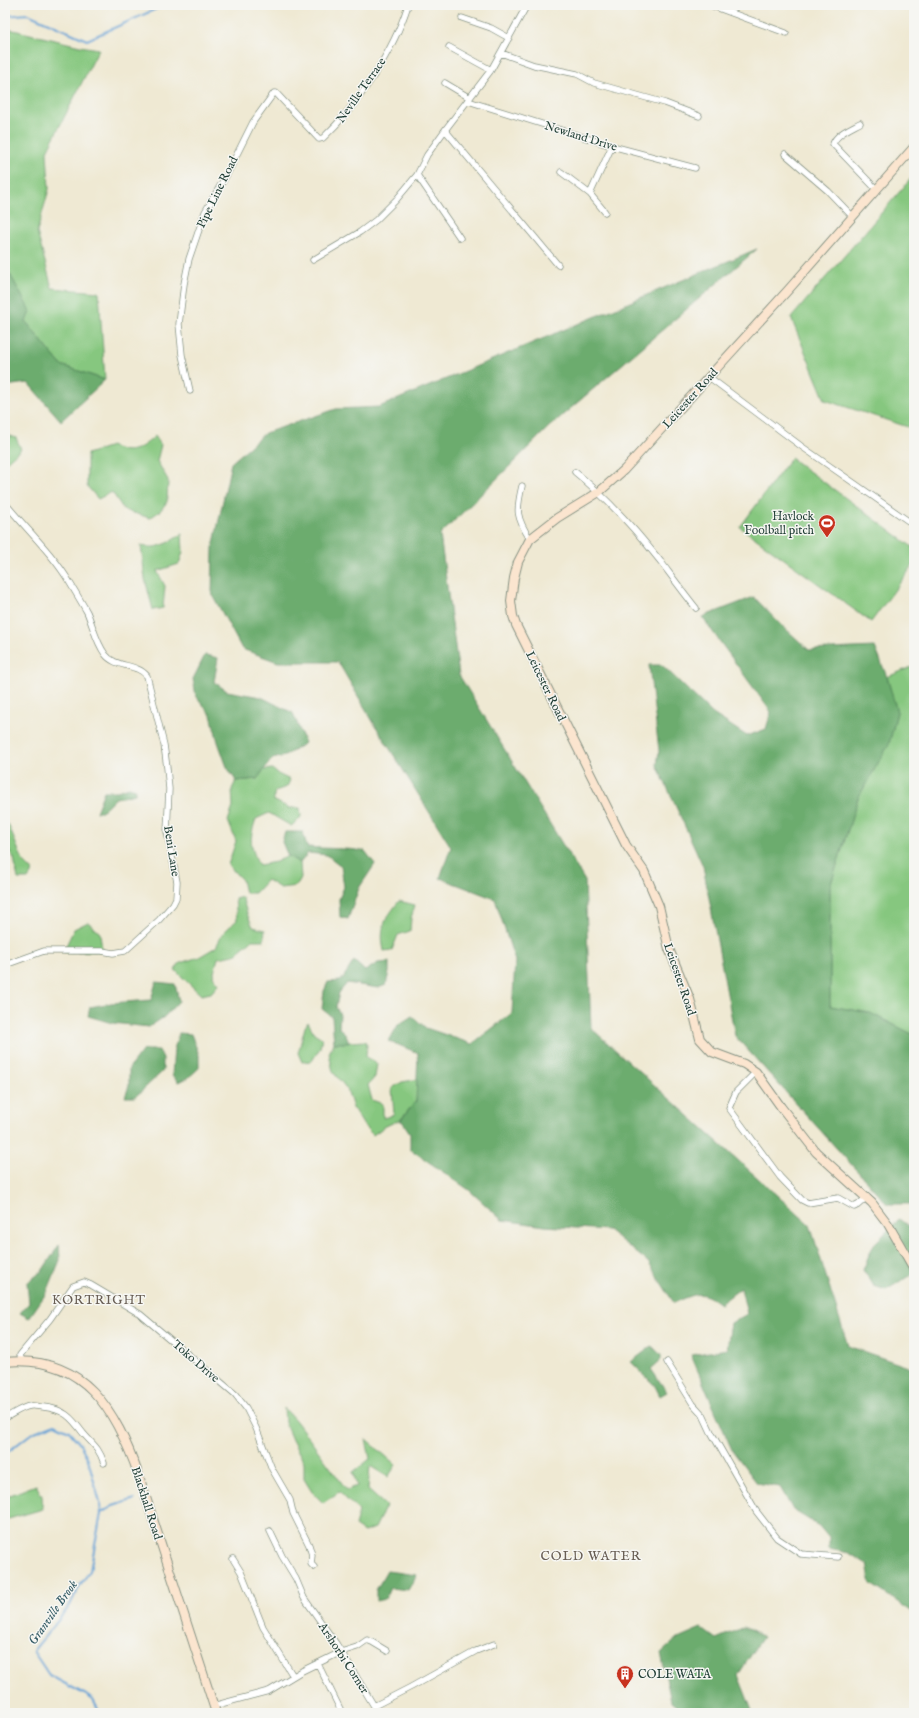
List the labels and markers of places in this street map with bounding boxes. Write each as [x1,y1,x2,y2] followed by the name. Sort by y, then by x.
[744,509,815,539] place label: Havlock Foolball pitch
[817,513,837,538] sports icon: Havlock Foolball pitch
[615,1664,635,1689] building icon: COLE WATA
[638,1667,712,1682] place label: COLE WATA

